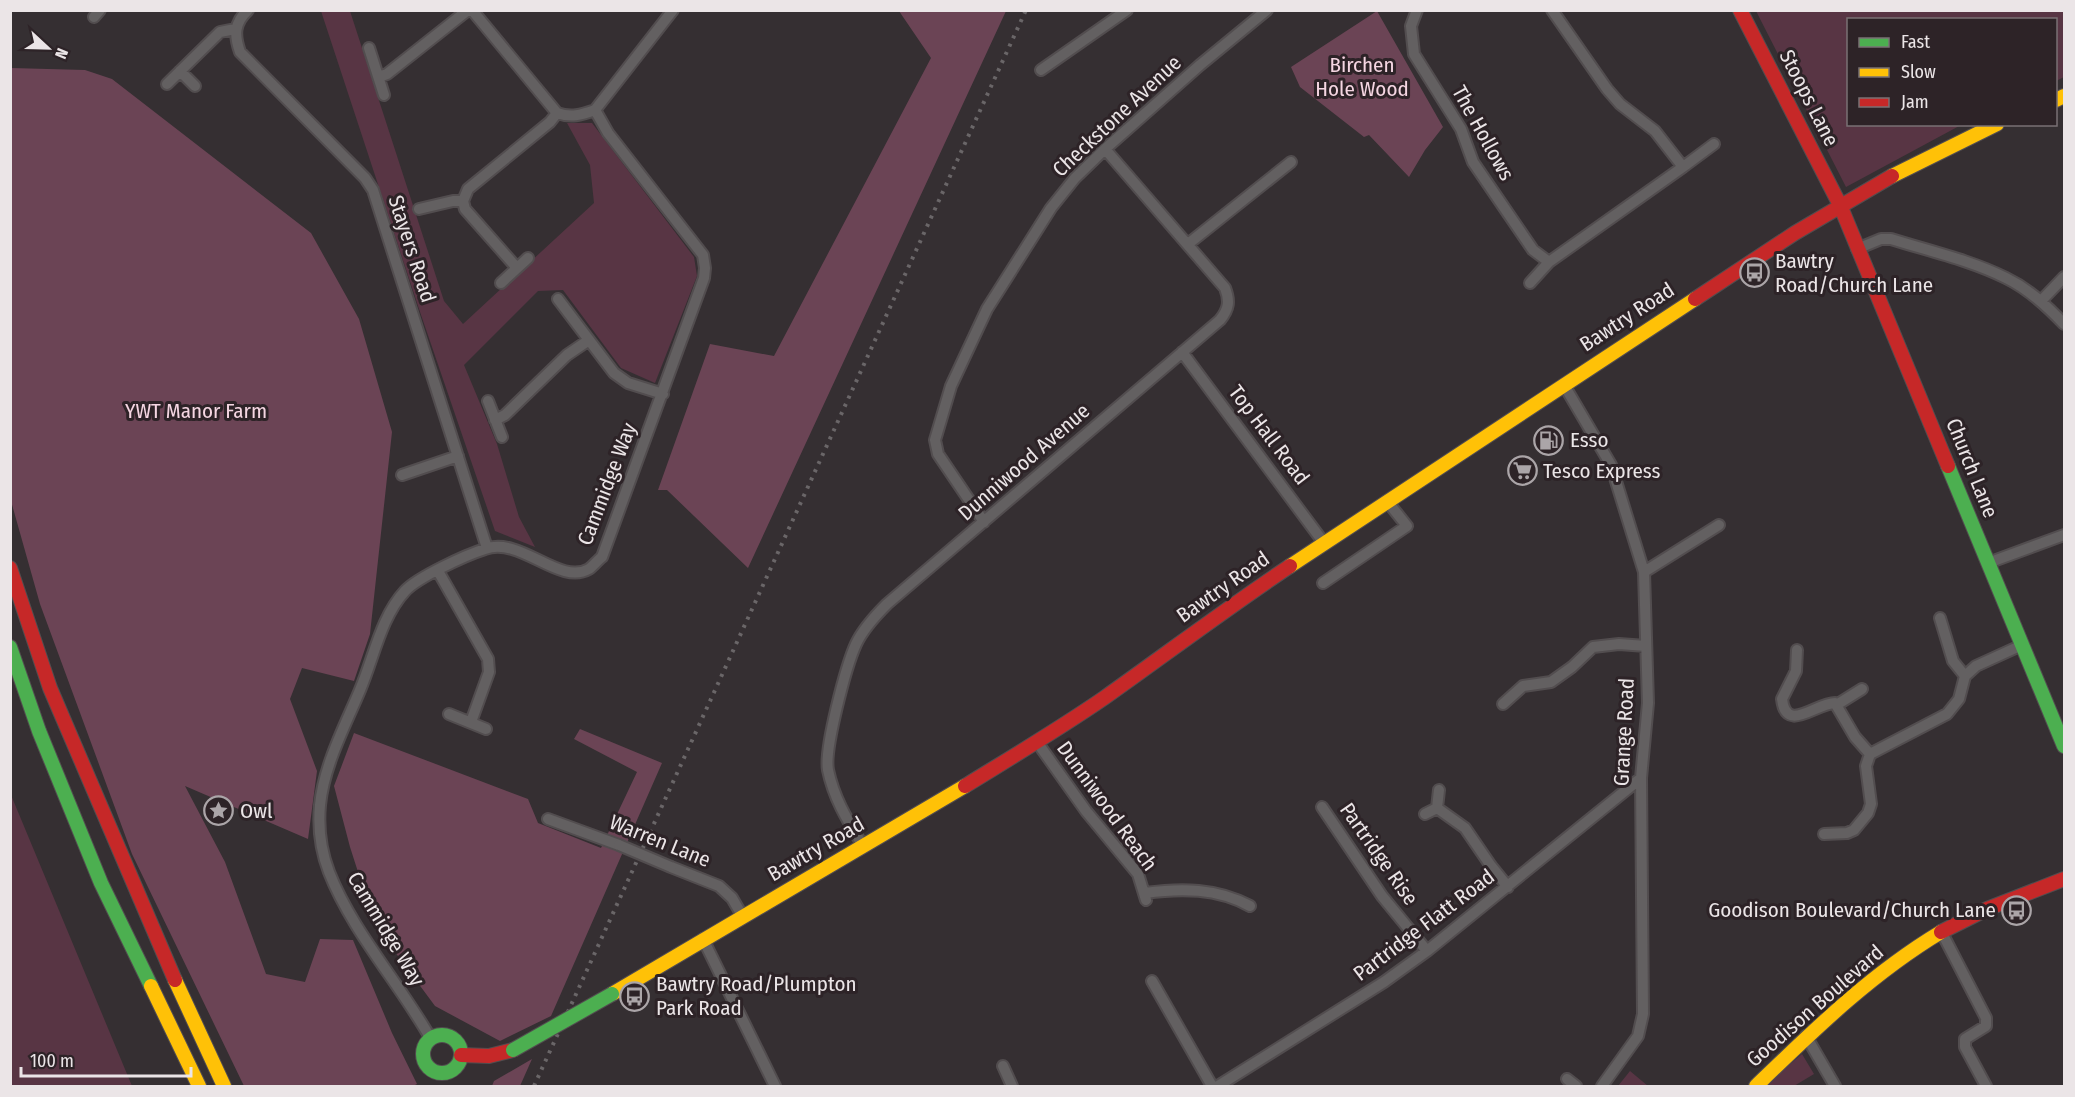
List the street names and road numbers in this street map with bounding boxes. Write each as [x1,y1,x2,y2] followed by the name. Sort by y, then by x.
[1774,45,1844,151] street label: Stoops Lane
[1047,50,1187,182] street label: Checkstone Avenue
[1446,81,1520,185] street label: The Hollows
[382,192,442,306] street label: Stayers Road
[1575,277,1679,357] street label: Bawtry Road
[1223,380,1315,490] street label: Top Hall Road
[953,398,1095,526] street label: Dunniwood Avenue
[1940,414,2004,522] street label: Church Lane
[572,419,642,549] street label: Cammidge Way
[1172,546,1274,628] street label: Bawtry Road
[1608,677,1640,787] street label: Grange Road
[1051,736,1163,876] street label: Dunniwood Reach
[1334,798,1424,910] street label: Partridge Rise
[606,809,714,873] street label: Warren Lane
[763,811,869,887] street label: Bawtry Road
[1348,863,1500,987] street label: Partridge Flatt Road
[342,867,431,991] street label: Cammidge Way
[1741,939,1889,1073] street label: Goodison Boulevard

